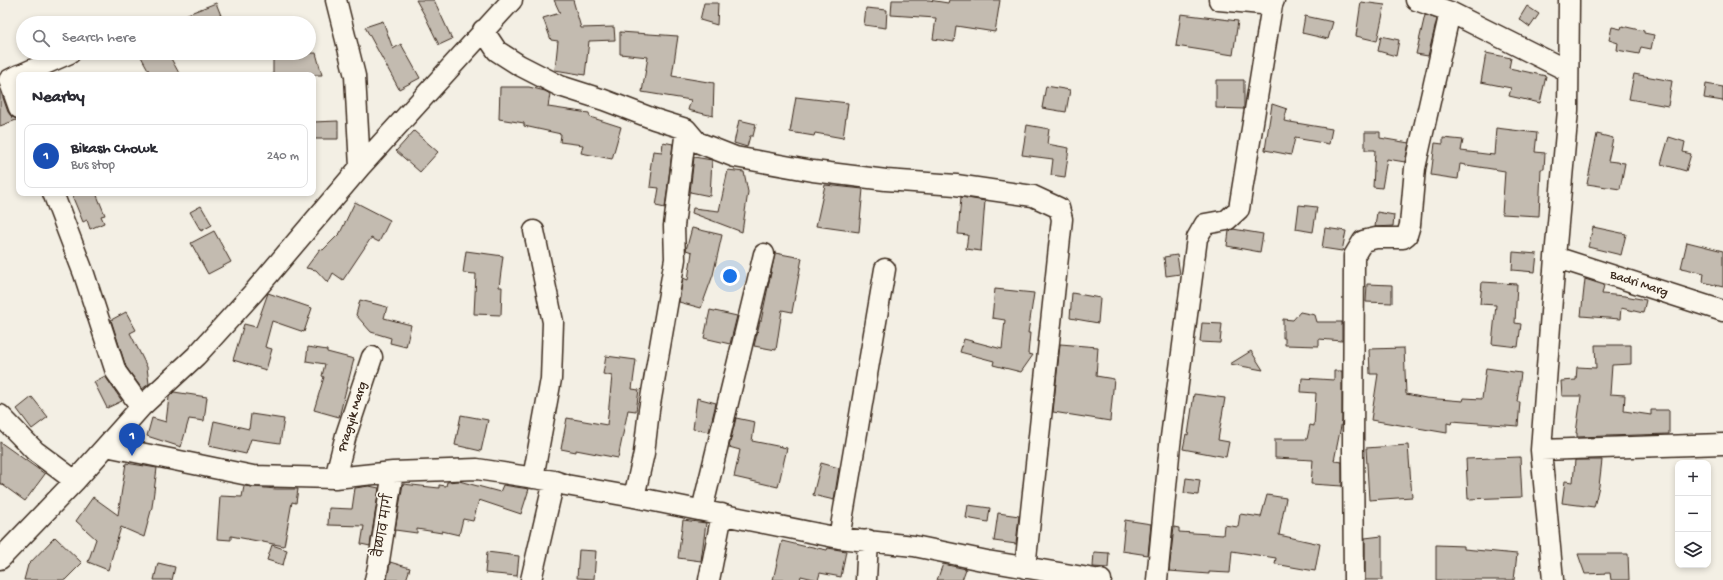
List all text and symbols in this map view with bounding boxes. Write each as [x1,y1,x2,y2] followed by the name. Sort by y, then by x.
[16,16,316,60] search box
[30,27,52,49] icon: search
[62,29,136,47] text: Search here
[32,88,85,108] text: Nearby
[71,140,156,158] text: Bikash Chowk
[43,149,49,164] text: 1
[267,149,299,164] text: 240 m
[71,158,115,173] text: Bus stop
[720,266,740,286] your location
[1607,267,1670,300] street label: Badri Marg
[335,380,371,455] street label: Pragyik Marg
[119,423,145,456] pin: 1
[1675,460,1711,568] map controls
[1675,460,1711,496] button: +
[367,491,398,559] street label: वैष्णव मार्ग
[1675,496,1711,532] button: −
[1675,532,1711,568] button: layers

